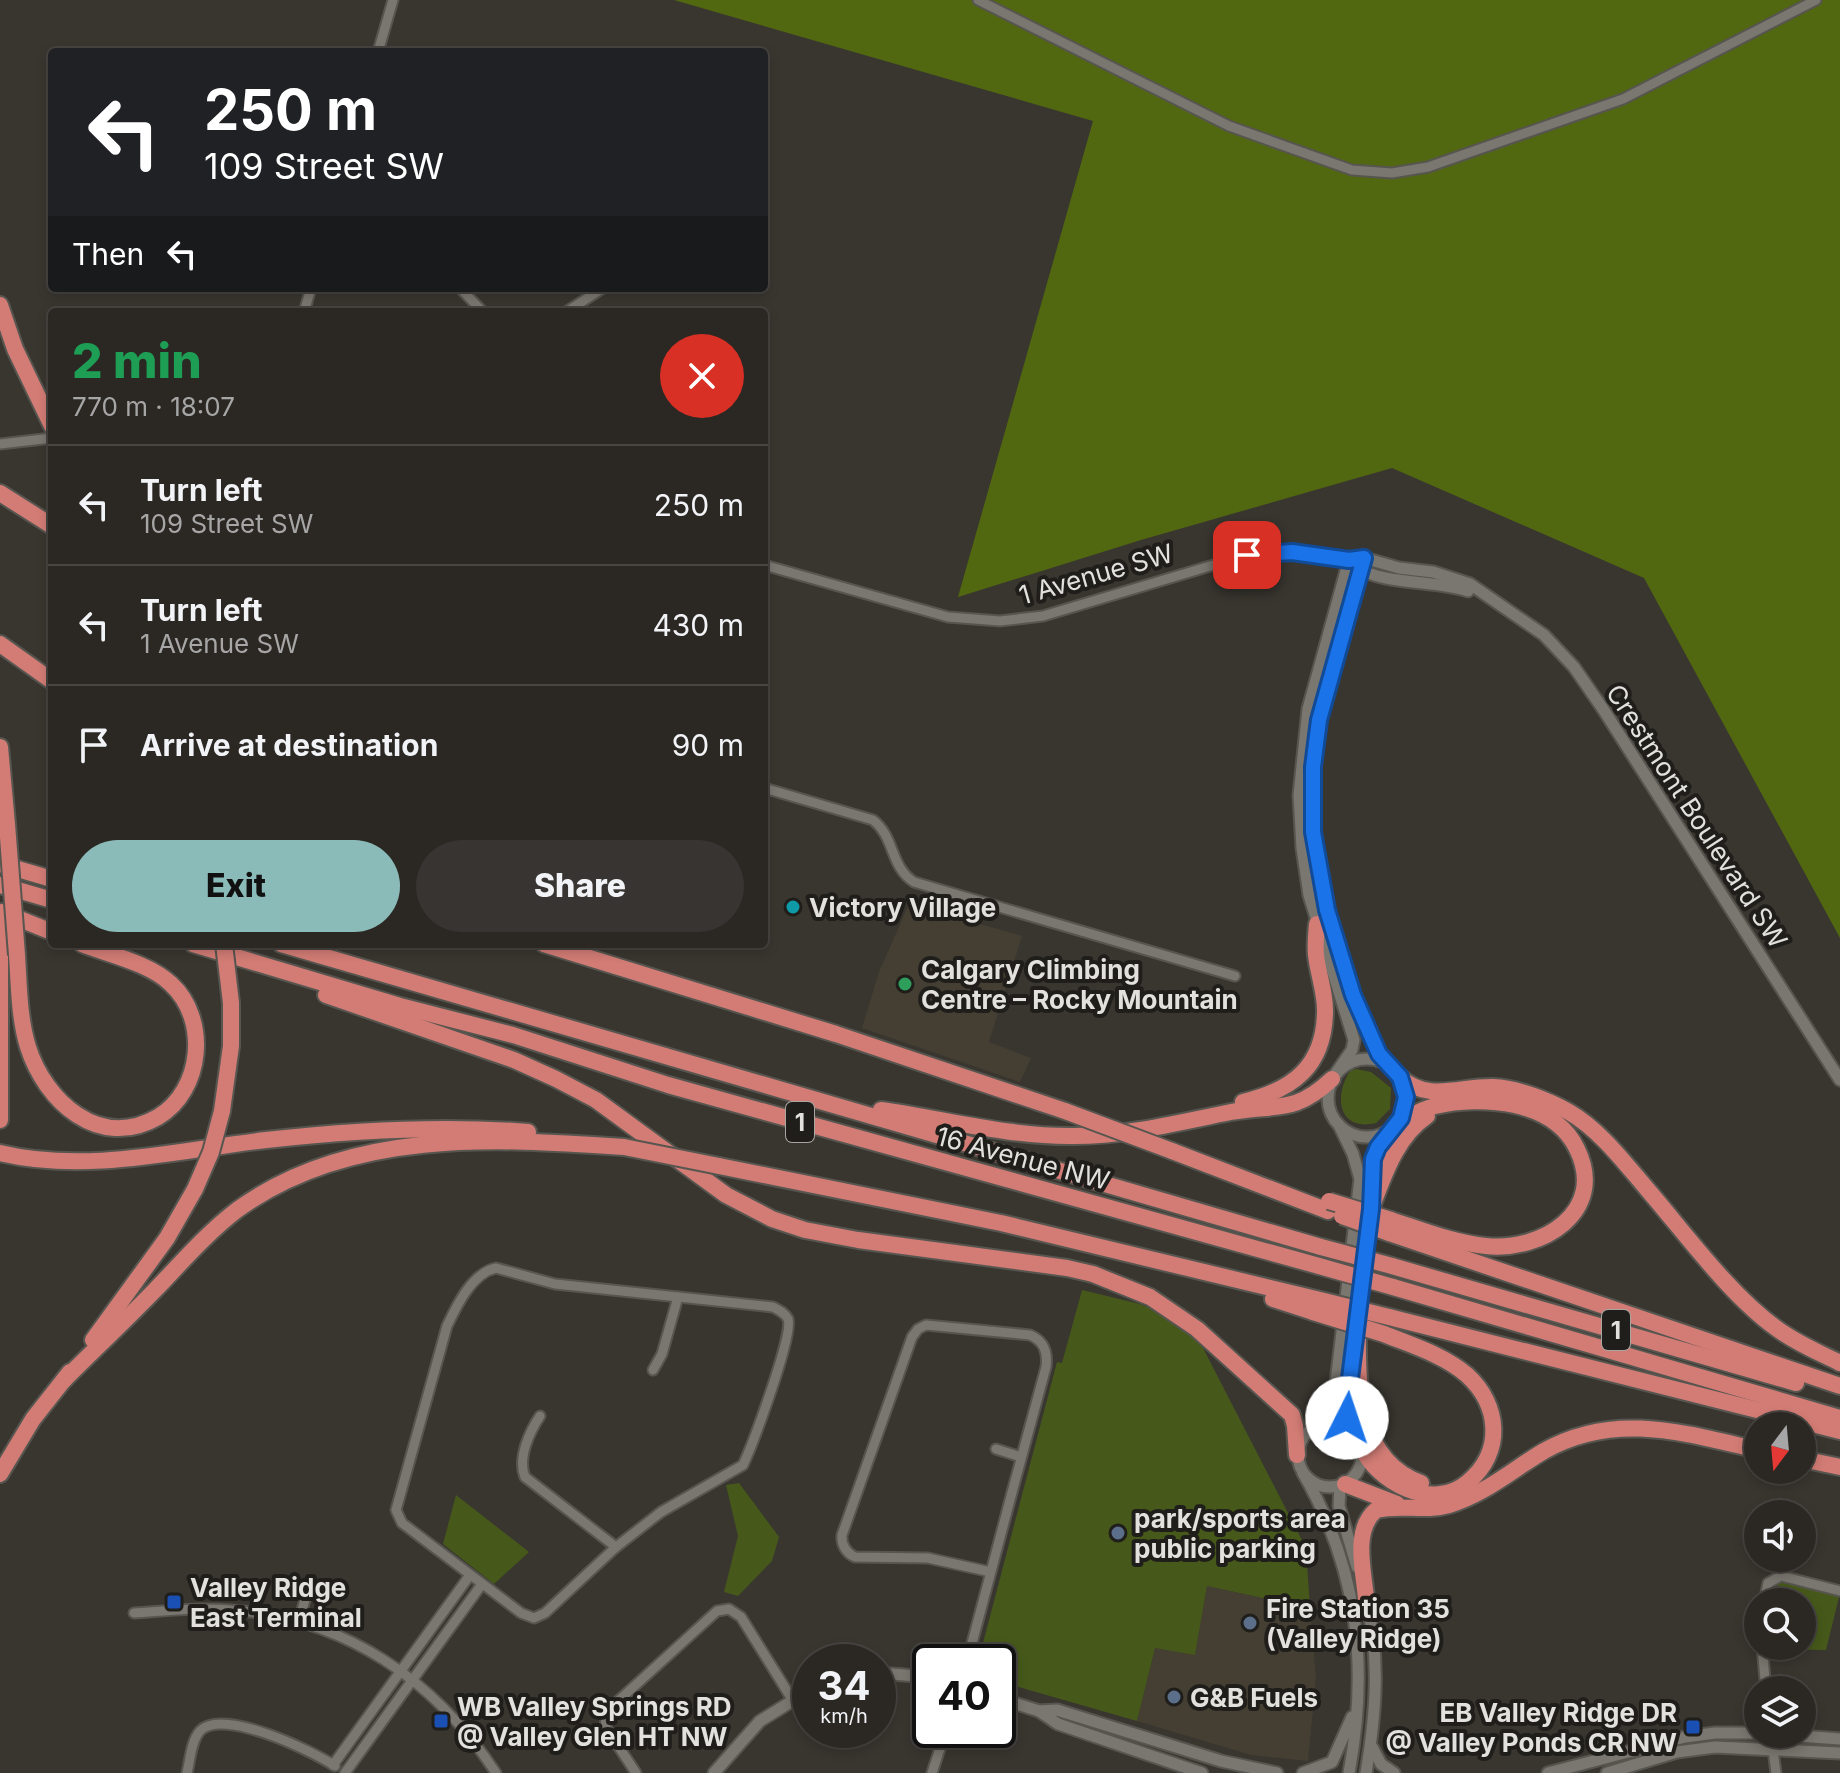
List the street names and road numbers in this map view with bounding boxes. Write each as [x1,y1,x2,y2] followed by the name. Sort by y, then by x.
[1015,537,1177,611] street label: 1 Avenue SW
[1600,678,1794,954] street label: Crestmont Boulevard SW
[786,1102,814,1142] road number: 1
[933,1120,1113,1196] street label: 16 Avenue NW
[1602,1310,1630,1350] road number: 1

